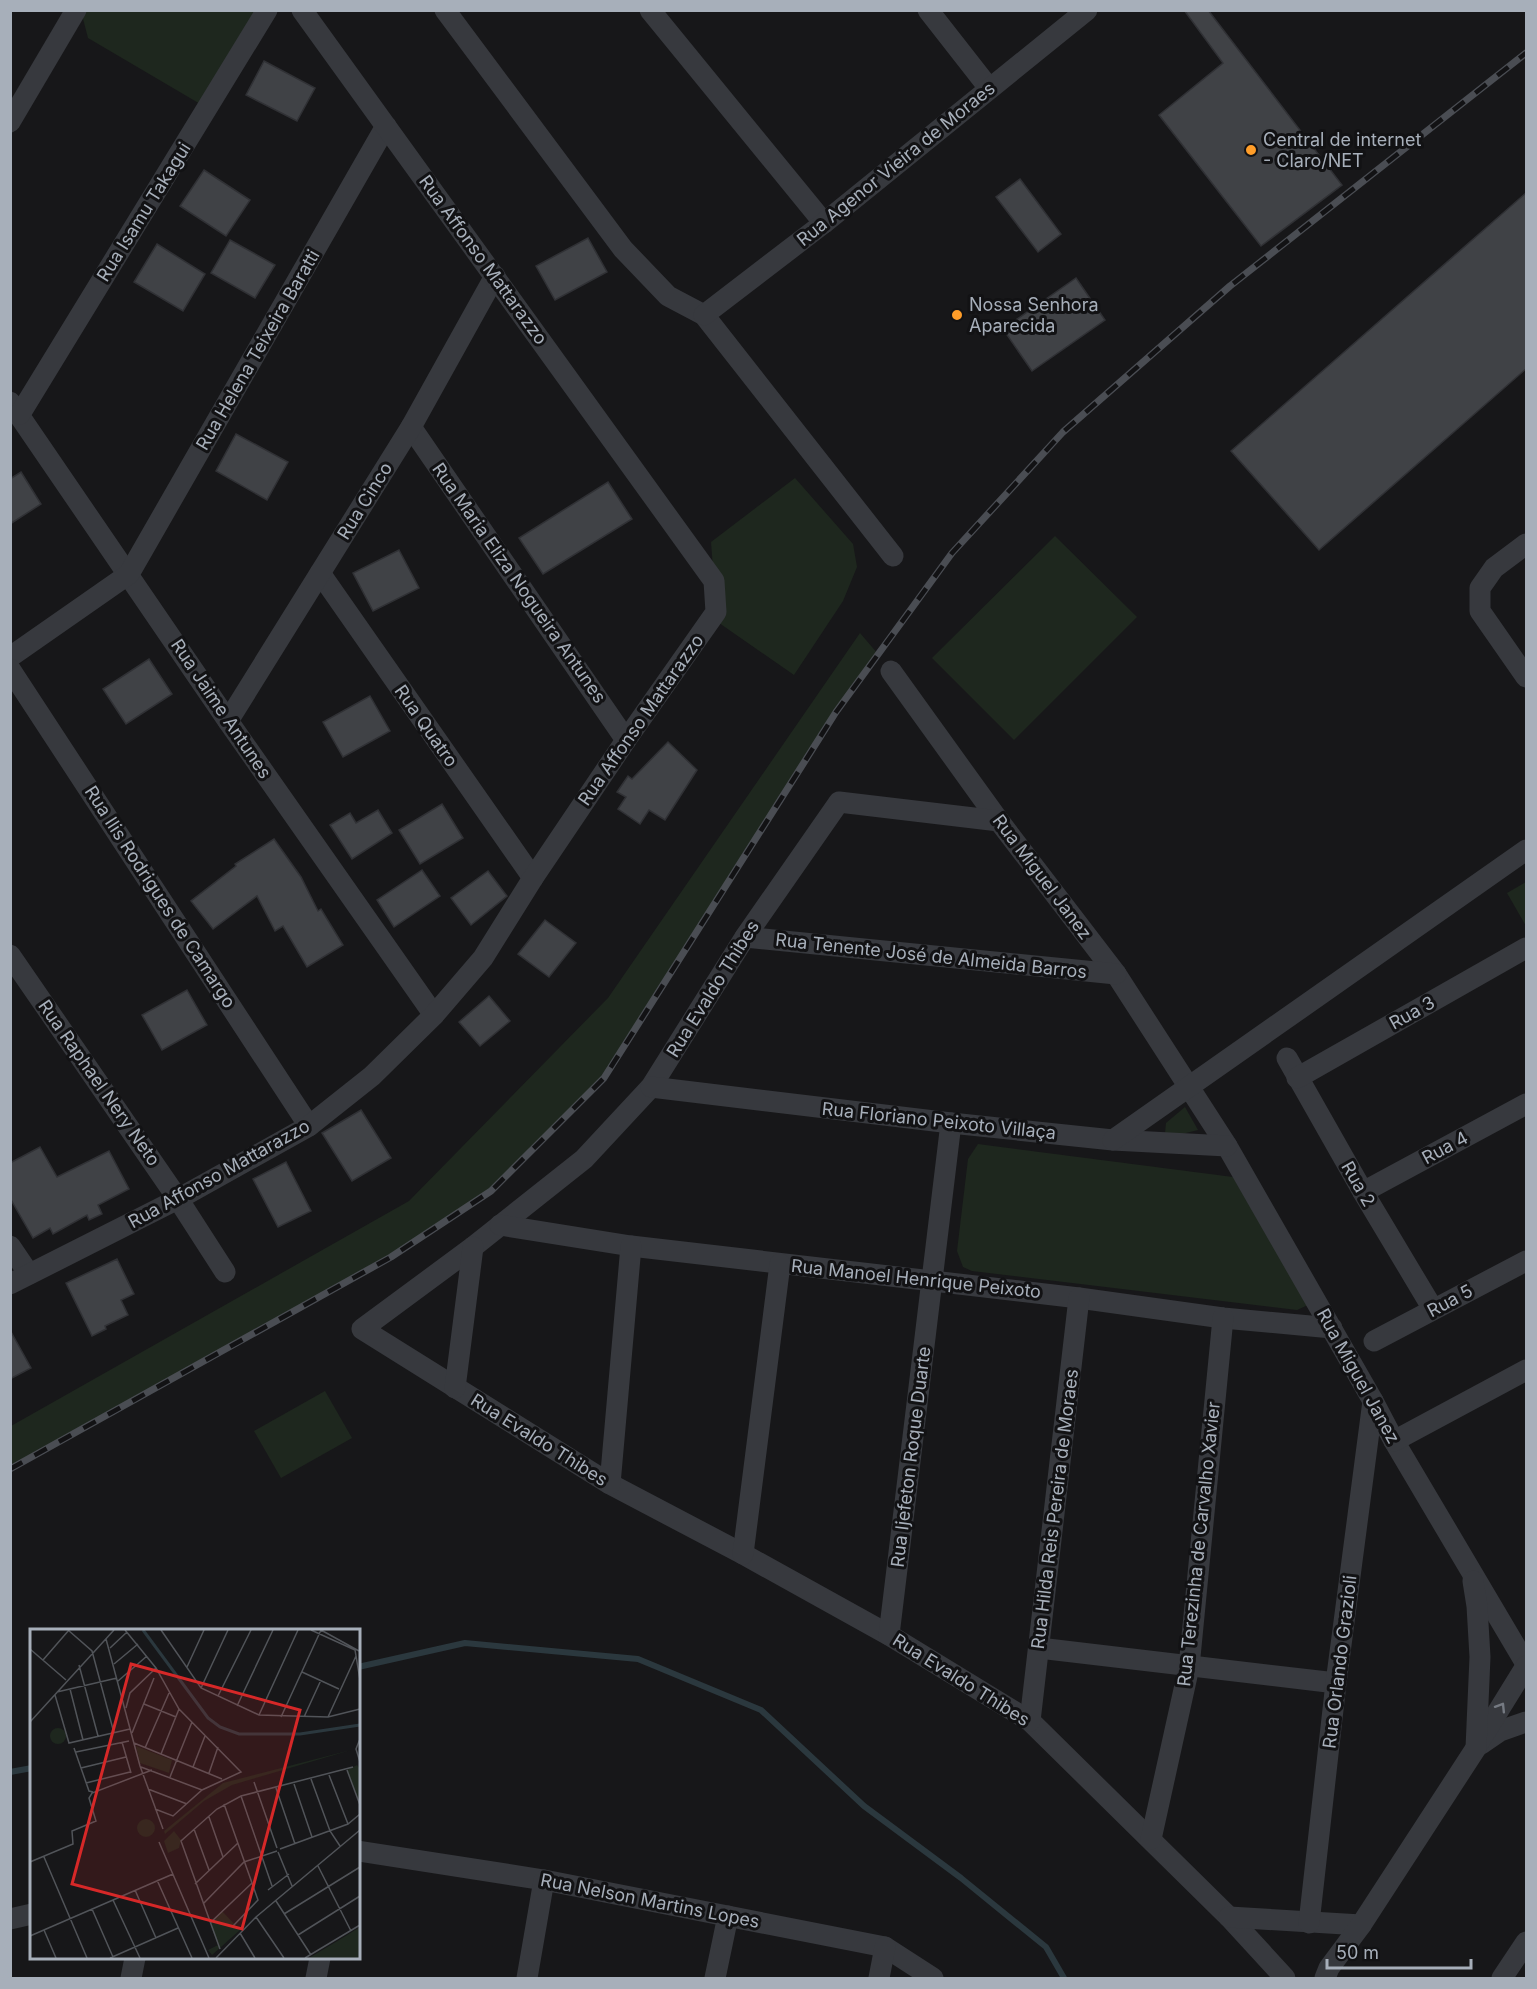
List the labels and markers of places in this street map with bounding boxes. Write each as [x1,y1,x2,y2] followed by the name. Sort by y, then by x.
[1263,129,1421,171] place label: Central de internet - Claro/NET
[1244,143,1258,157] marker: Central de internet - Claro/NET
[969,294,1099,336] place label: Nossa Senhora Aparecida
[950,308,964,322] marker: Nossa Senhora Aparecida

